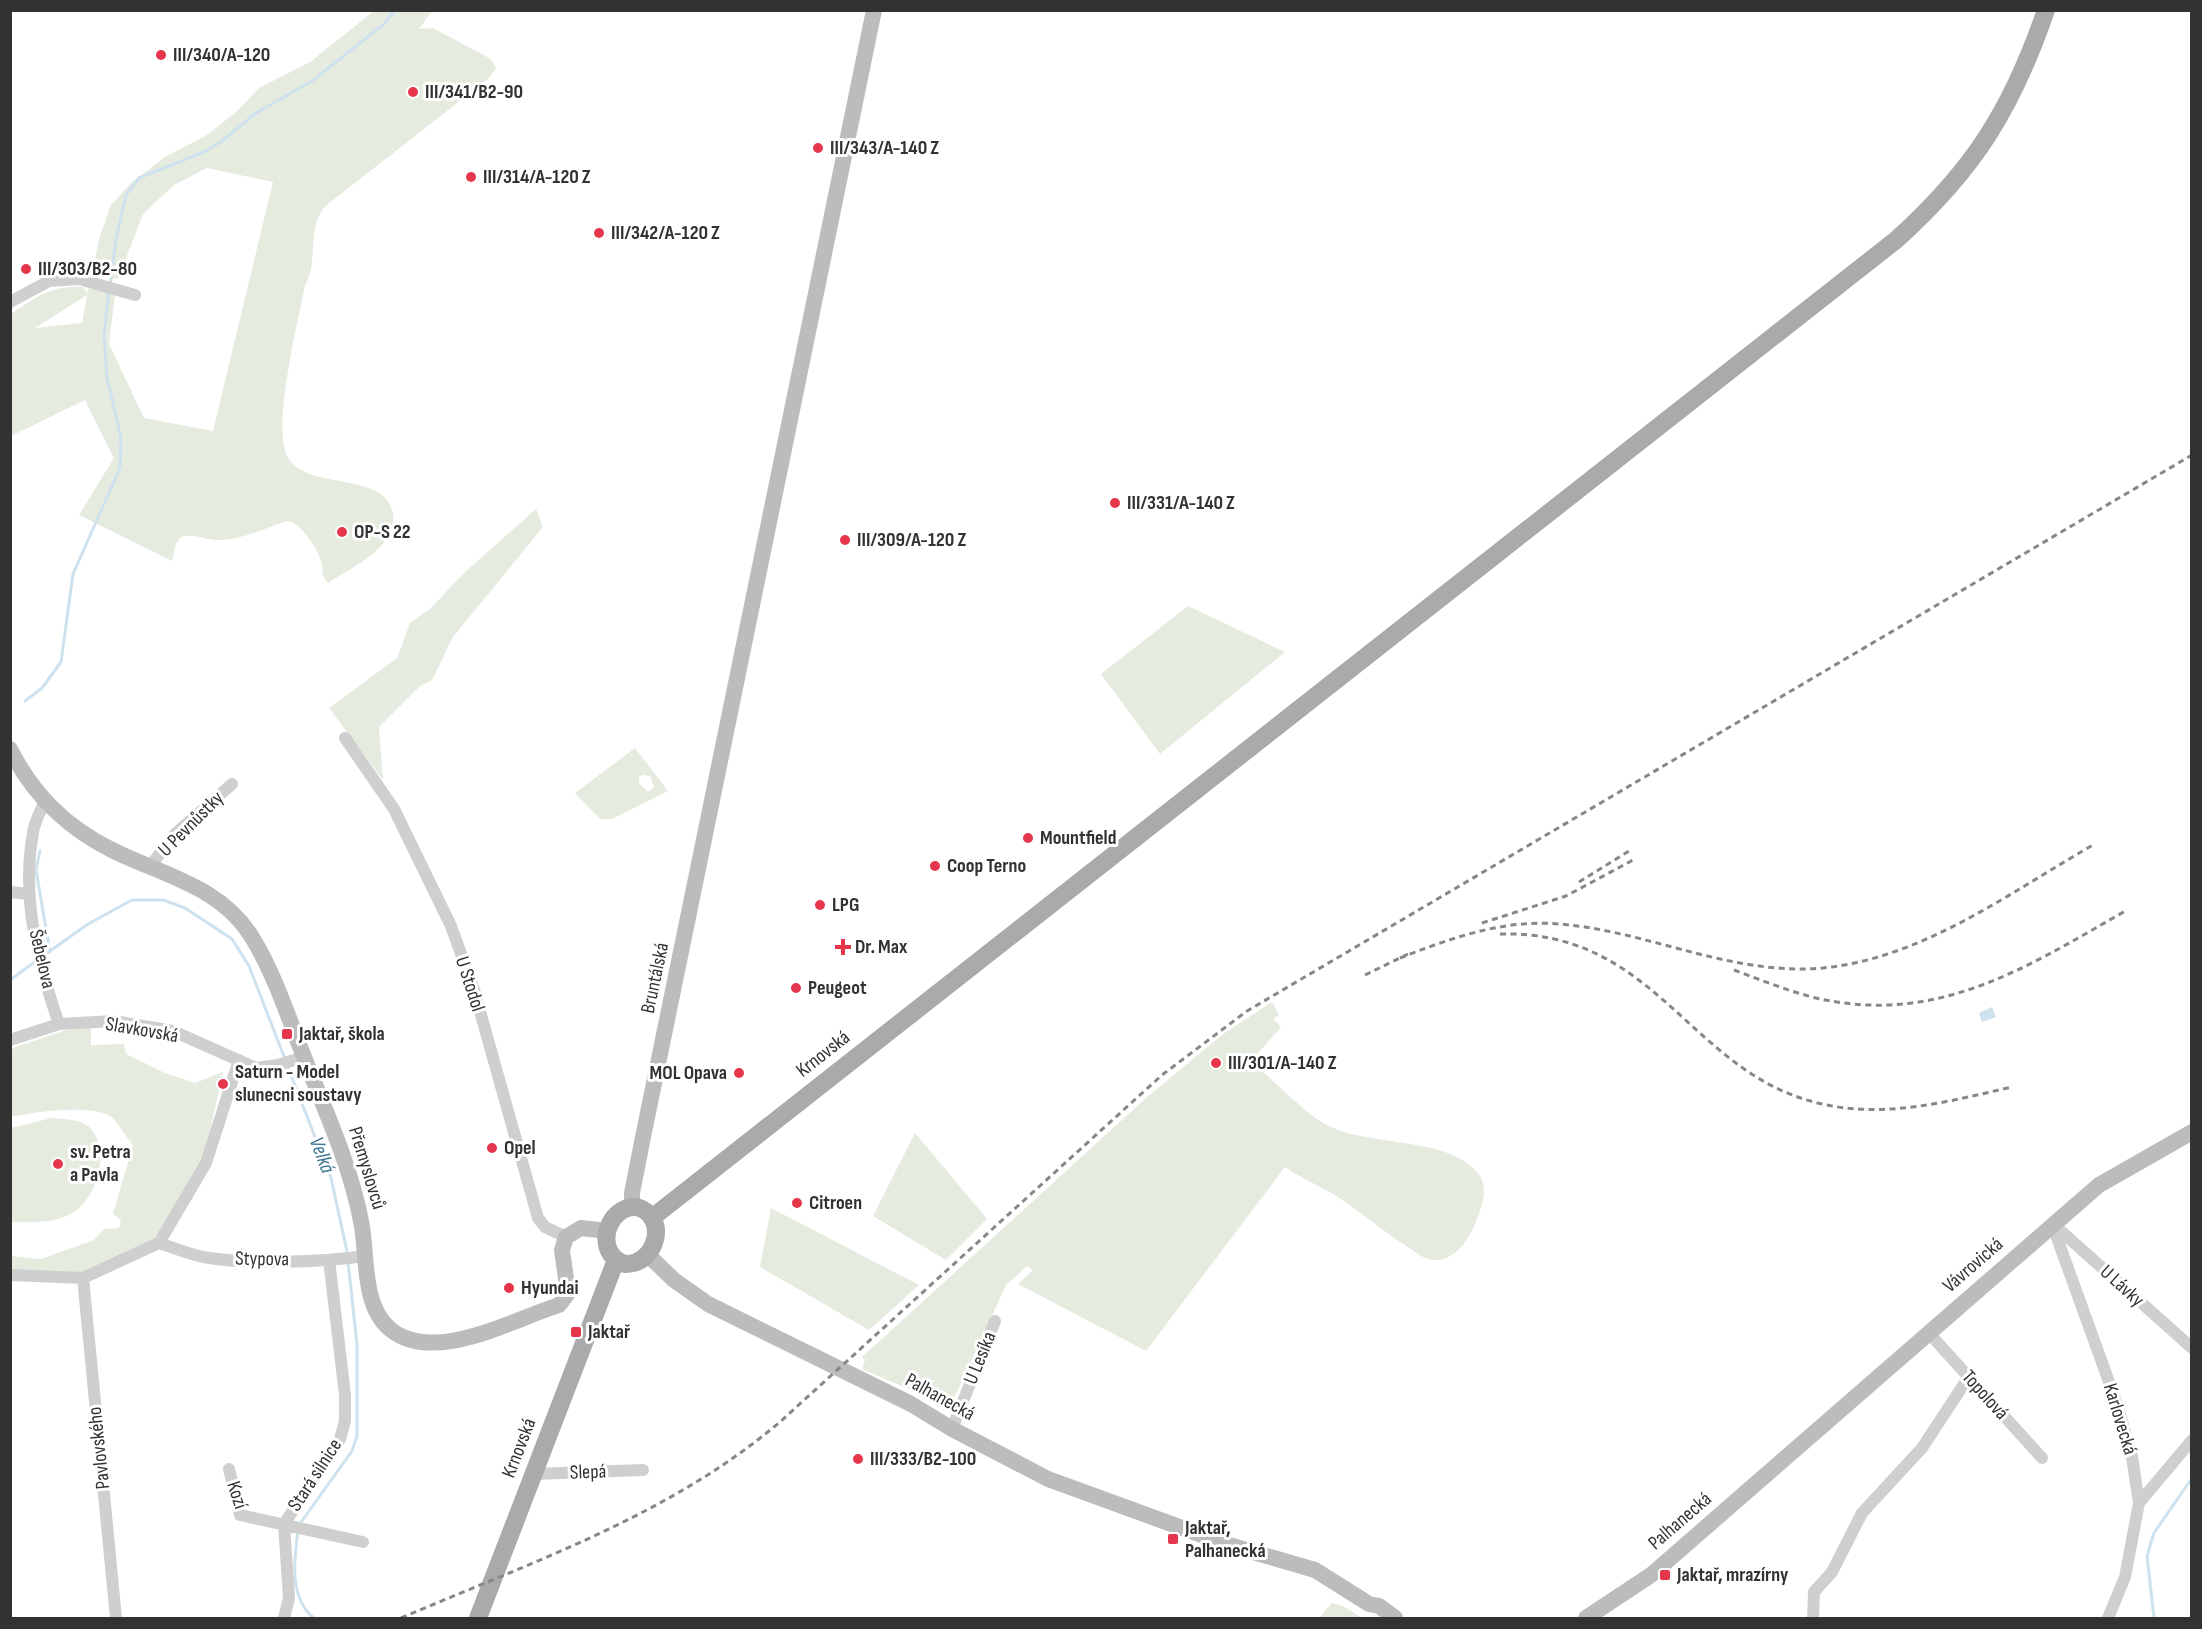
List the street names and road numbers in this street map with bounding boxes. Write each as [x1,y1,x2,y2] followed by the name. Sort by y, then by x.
[153,786,229,862] street label: U Pevnůstky
[24,927,60,991] street label: Šebelova
[636,940,674,1016] street label: Bruntálská
[450,954,490,1014] street label: U Stodol
[104,1012,180,1048] street label: Slavkovská
[791,1026,855,1082] street label: Krnovská
[343,1124,391,1212] street label: Přemyslovců
[1938,1232,2008,1298] street label: Vávrovická
[235,1247,289,1271] street label: Stypova
[2095,1260,2149,1312] street label: U Lávky
[959,1328,1001,1388] street label: U Lesíka
[1956,1365,2014,1425] street label: Topolová
[901,1368,979,1426] street label: Palhanecká
[2098,1380,2142,1458] street label: Karlovecká
[83,1406,115,1490] street label: Pavlovského
[497,1415,541,1481] street label: Krnovská
[283,1434,347,1516] street label: Stará silnice
[569,1459,607,1485] street label: Slepá
[221,1478,253,1512] street label: Kozí
[1644,1487,1716,1555] street label: Palhanecká

